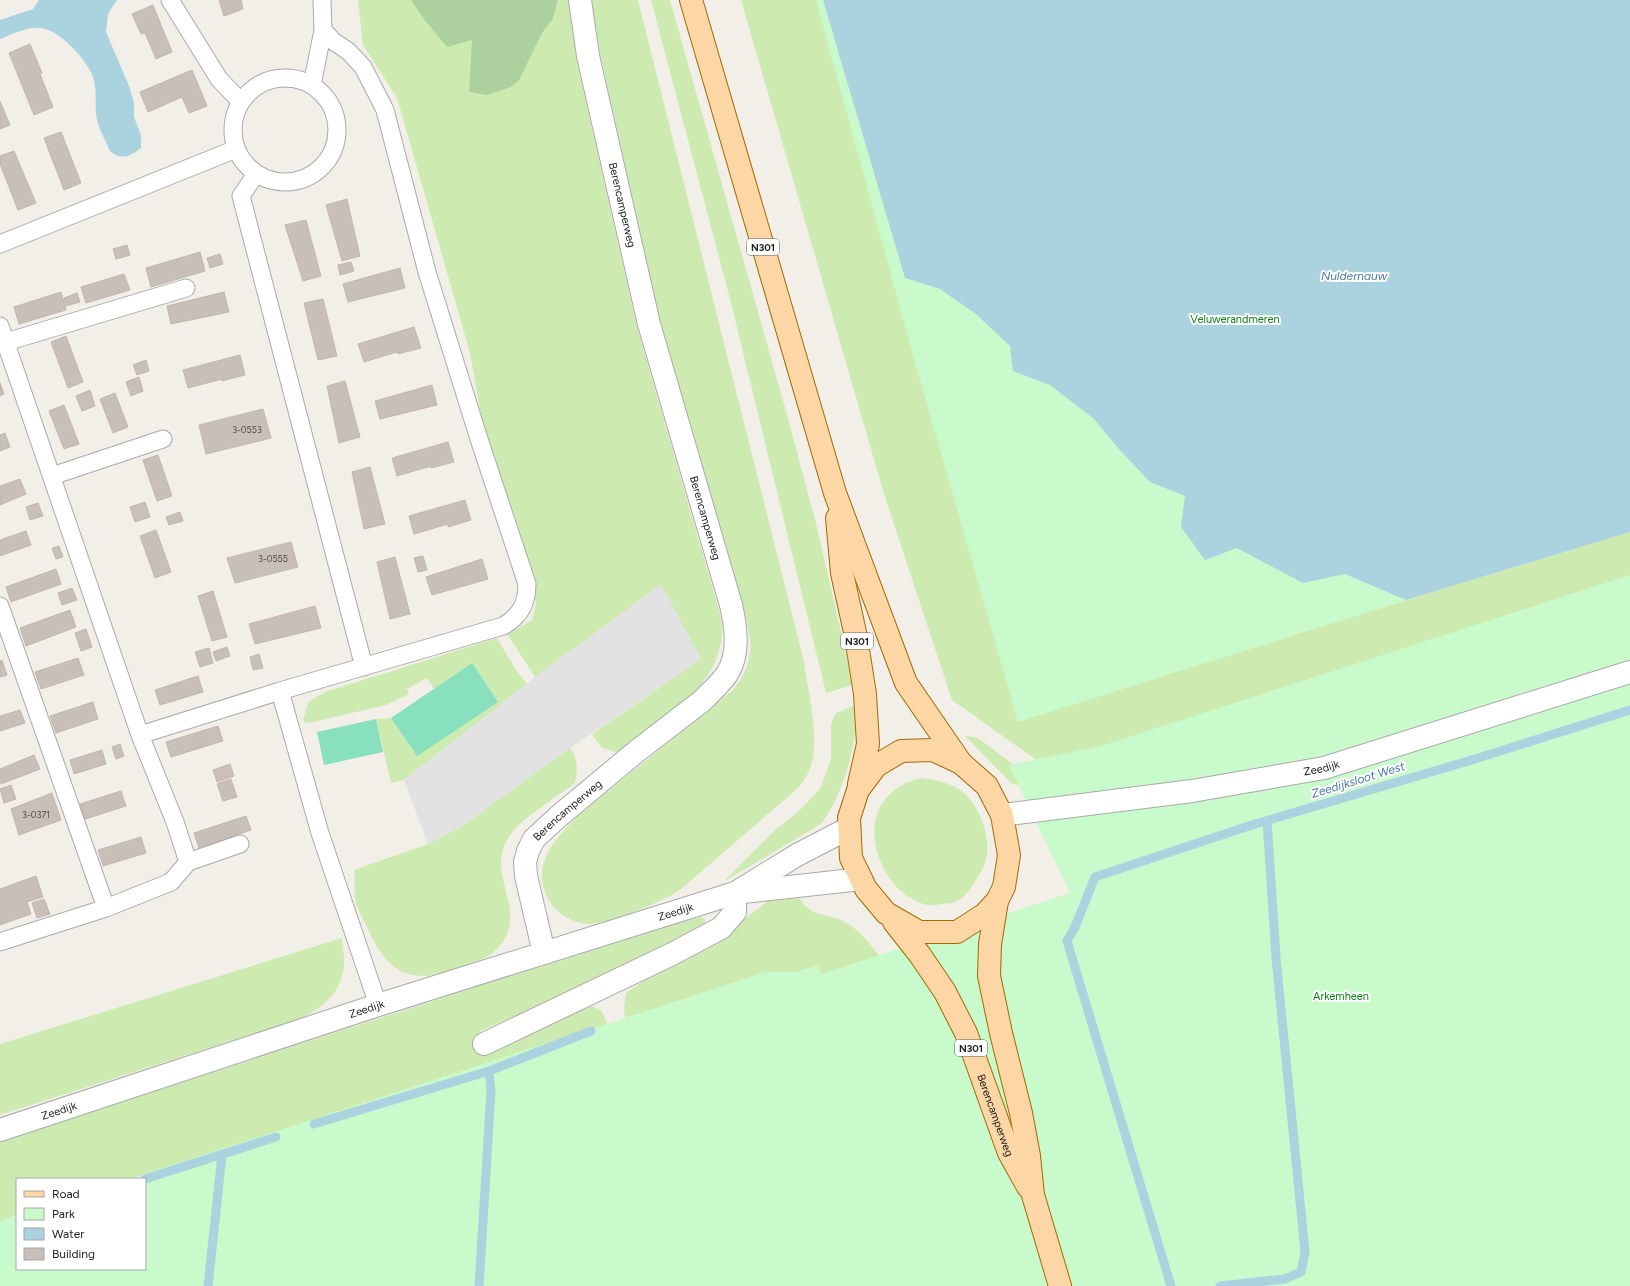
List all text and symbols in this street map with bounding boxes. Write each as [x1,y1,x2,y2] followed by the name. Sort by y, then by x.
[606,161,638,249] street label: Berencamperweg
[747,239,779,255] road number: N301
[1321,269,1388,283] water label: Nuldernauw
[1190,313,1280,326] park label: Veluwerandmeren
[232,424,262,435] house number: 3-0553
[687,475,723,561] street label: Berencamperweg
[258,553,288,564] house number: 3-0555
[841,633,873,649] road number: N301
[1302,757,1342,778] street label: Zeedijk
[1309,759,1407,801] water label: Zeedijksloot West
[530,777,604,843] street label: Berencamperweg
[22,809,50,820] house number: 3-0371
[656,900,696,923] street label: Zeedijk
[1313,990,1369,1003] park label: Arkemheen
[347,997,386,1021] street label: Zeedijk
[955,1040,987,1056] road number: N301
[975,1072,1016,1158] street label: Berencamperweg
[40,1098,79,1122] street label: Zeedijk
[16,1178,146,1270] legend
[52,1187,80,1201] text: Road
[52,1207,75,1221] text: Park
[52,1227,84,1241] text: Water
[52,1247,95,1261] text: Building

